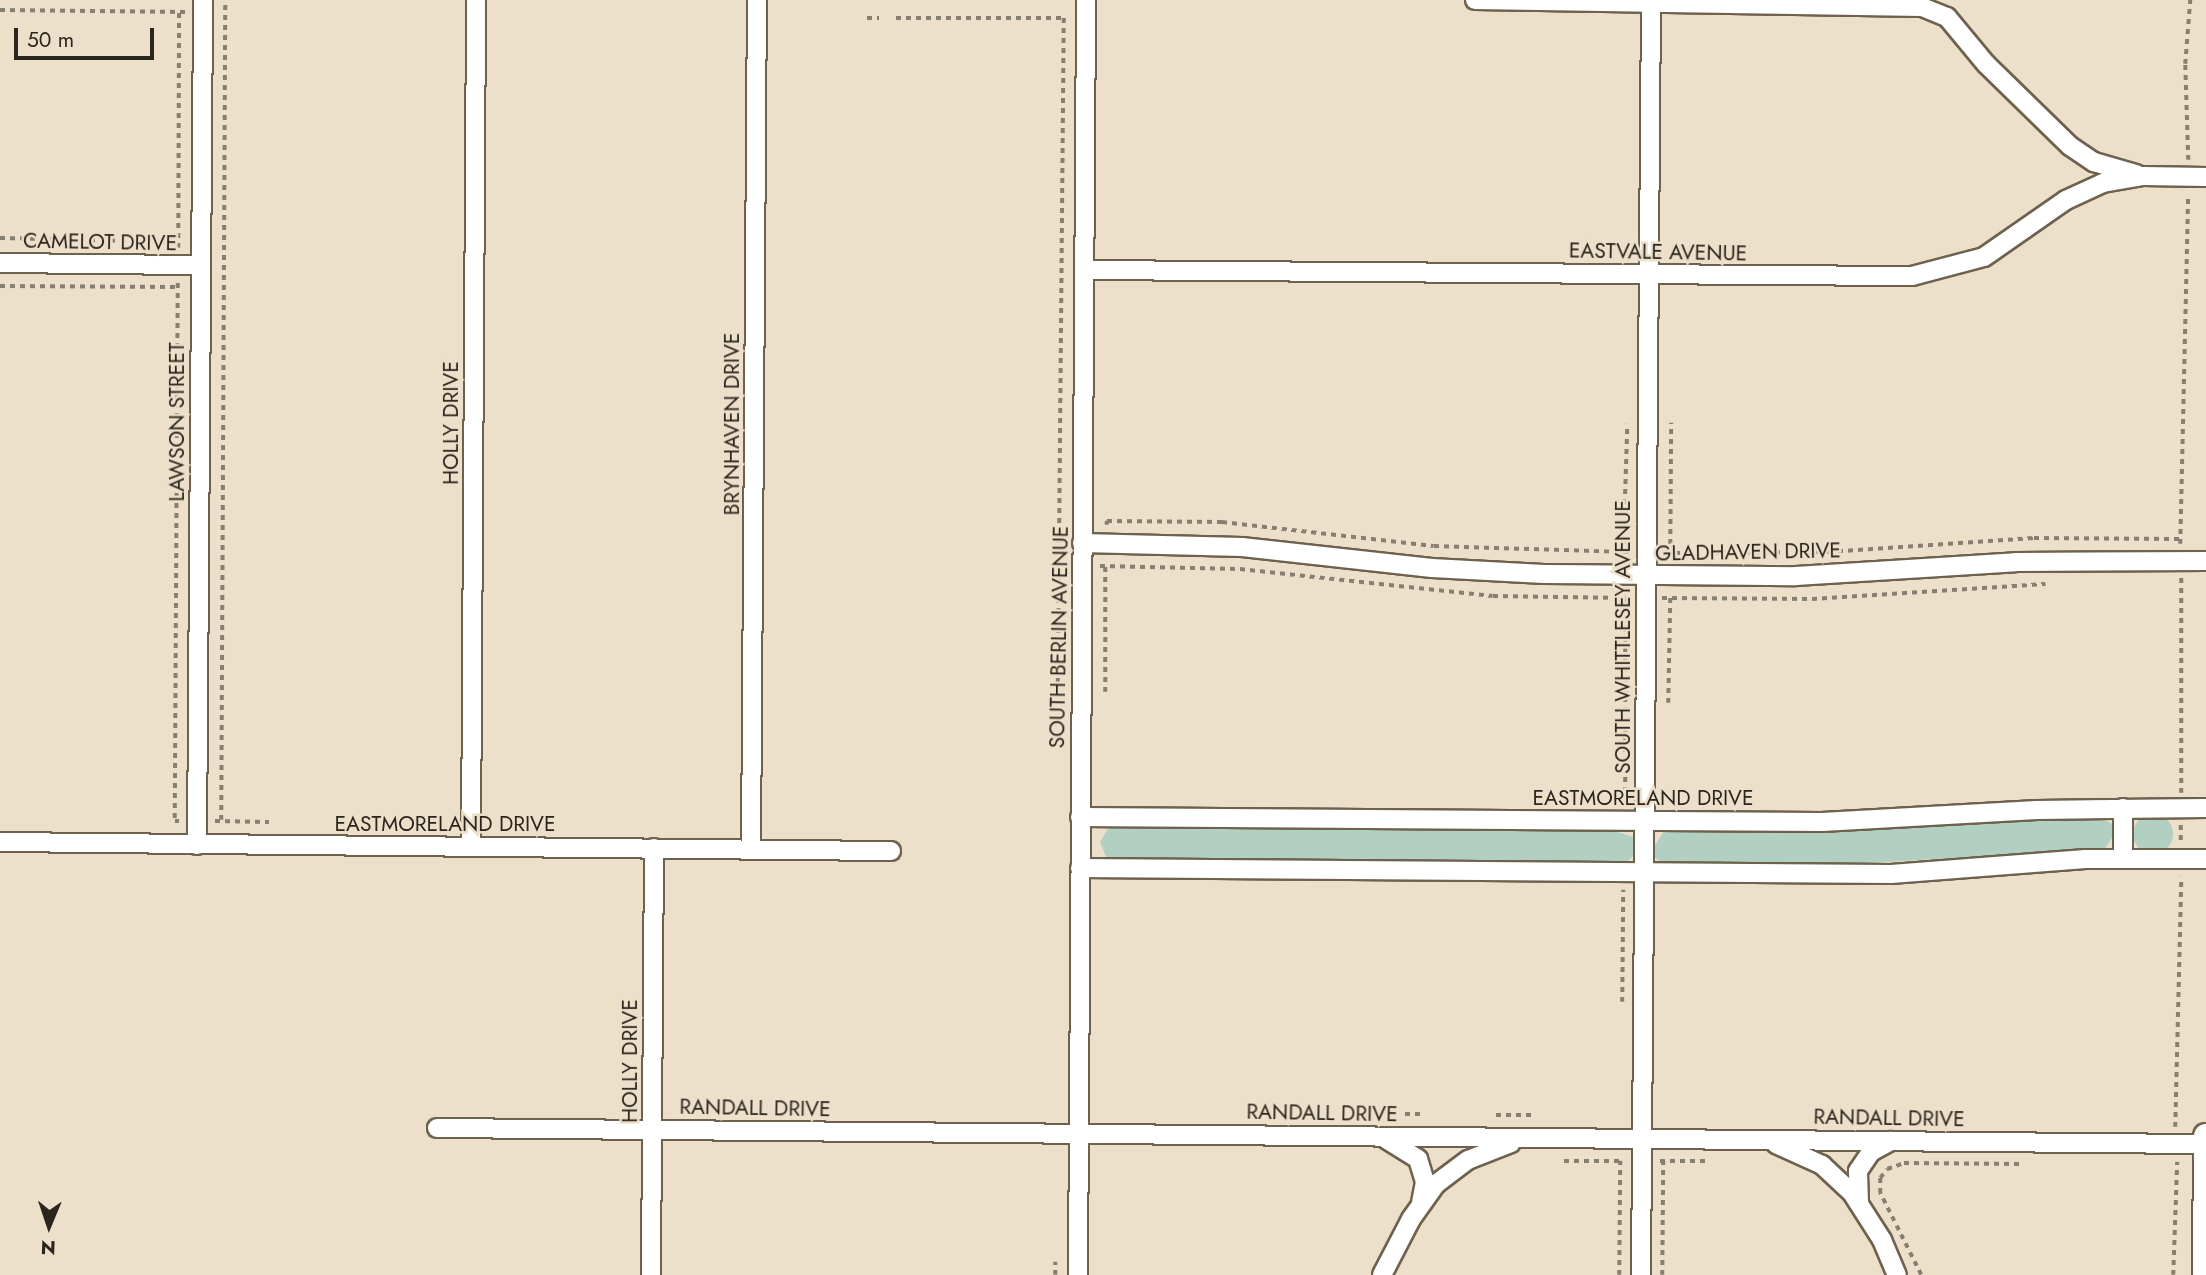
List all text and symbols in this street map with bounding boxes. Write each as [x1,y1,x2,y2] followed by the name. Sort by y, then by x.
[18,14,158,58] scale bar
[27,25,74,55] text: 50 m
[23,228,177,256] street label: CAMELOT DRIVE
[1569,238,1747,266] street label: EASTVALE AVENUE
[719,333,745,515] street label: BRYNHAVEN DRIVE
[164,342,190,502] street label: LAWSON STREET
[438,361,464,485] street label: HOLLY DRIVE
[1610,500,1636,774] street label: SOUTH WHITTLESEY AVENUE
[1044,525,1074,749] street label: SOUTH BERLIN AVENUE
[1655,538,1841,566] street label: GLADHAVEN DRIVE
[1533,785,1753,811] street label: EASTMORELAND DRIVE
[335,811,555,837] street label: EASTMORELAND DRIVE
[617,999,643,1123] street label: HOLLY DRIVE
[679,1094,831,1122] street label: RANDALL DRIVE
[1246,1099,1398,1127] street label: RANDALL DRIVE
[1813,1104,1965,1132] street label: RANDALL DRIVE
[14,1191,84,1261] north arrow
[40,1234,56,1261] text: N

